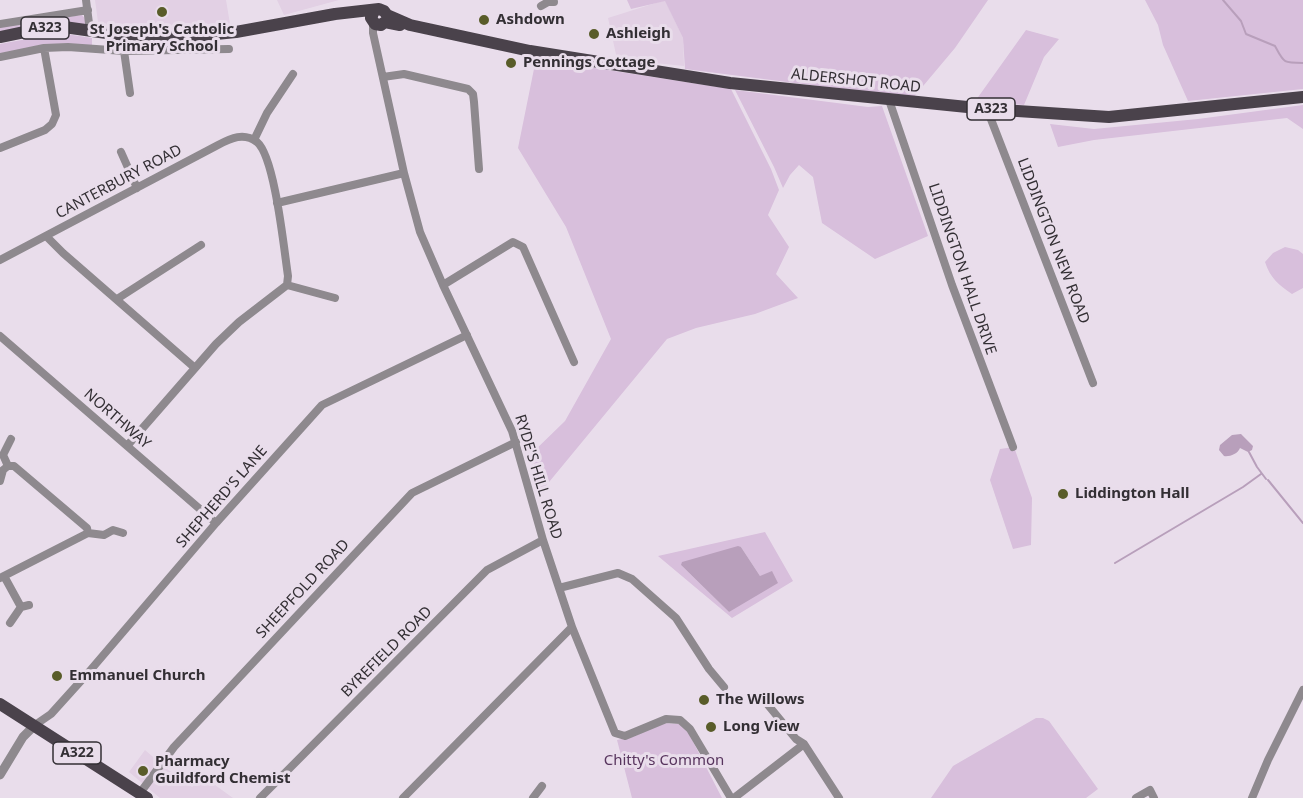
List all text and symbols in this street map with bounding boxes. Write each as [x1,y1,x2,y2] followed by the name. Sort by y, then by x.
[155,5,169,19] marker: St Joseph's Catholic Primary School
[496,11,565,29] place label: Ashdown
[477,13,491,27] marker: Ashdown
[21,17,69,39] road number: A323
[90,21,234,56] place label: St Joseph's Catholic Primary School
[606,25,671,43] place label: Ashleigh
[587,27,601,41] marker: Ashleigh
[523,54,655,72] place label: Pennings Cottage
[504,56,518,70] marker: Pennings Cottage
[790,65,922,97] street label: ALDERSHOT ROAD
[967,98,1015,120] road number: A323
[53,141,185,223] street label: CANTERBURY ROAD
[1013,156,1093,326] street label: LIDDINGTON NEW ROAD
[924,181,1000,357] street label: LIDDINGTON HALL DRIVE
[80,385,154,453] street label: NORTHWAY
[510,412,566,542] street label: RYDE'S HILL ROAD
[173,442,271,552] street label: SHEPHERD'S LANE
[1075,485,1189,503] place label: Liddington Hall
[1056,487,1070,501] marker: Liddington Hall
[253,536,353,642] street label: SHEEPFOLD ROAD
[338,603,436,701] street label: BYREFIELD ROAD
[69,667,205,685] place label: Emmanuel Church
[50,669,64,683] marker: Emmanuel Church
[716,691,805,709] place label: The Willows
[697,693,711,707] marker: The Willows
[723,718,800,736] place label: Long View
[704,720,718,734] marker: Long View
[53,742,101,764] road number: A322
[604,752,724,770] park label: Chitty's Common
[155,753,290,788] place label: Pharmacy Guildford Chemist
[136,764,150,778] marker: Pharmacy Guildford Chemist

